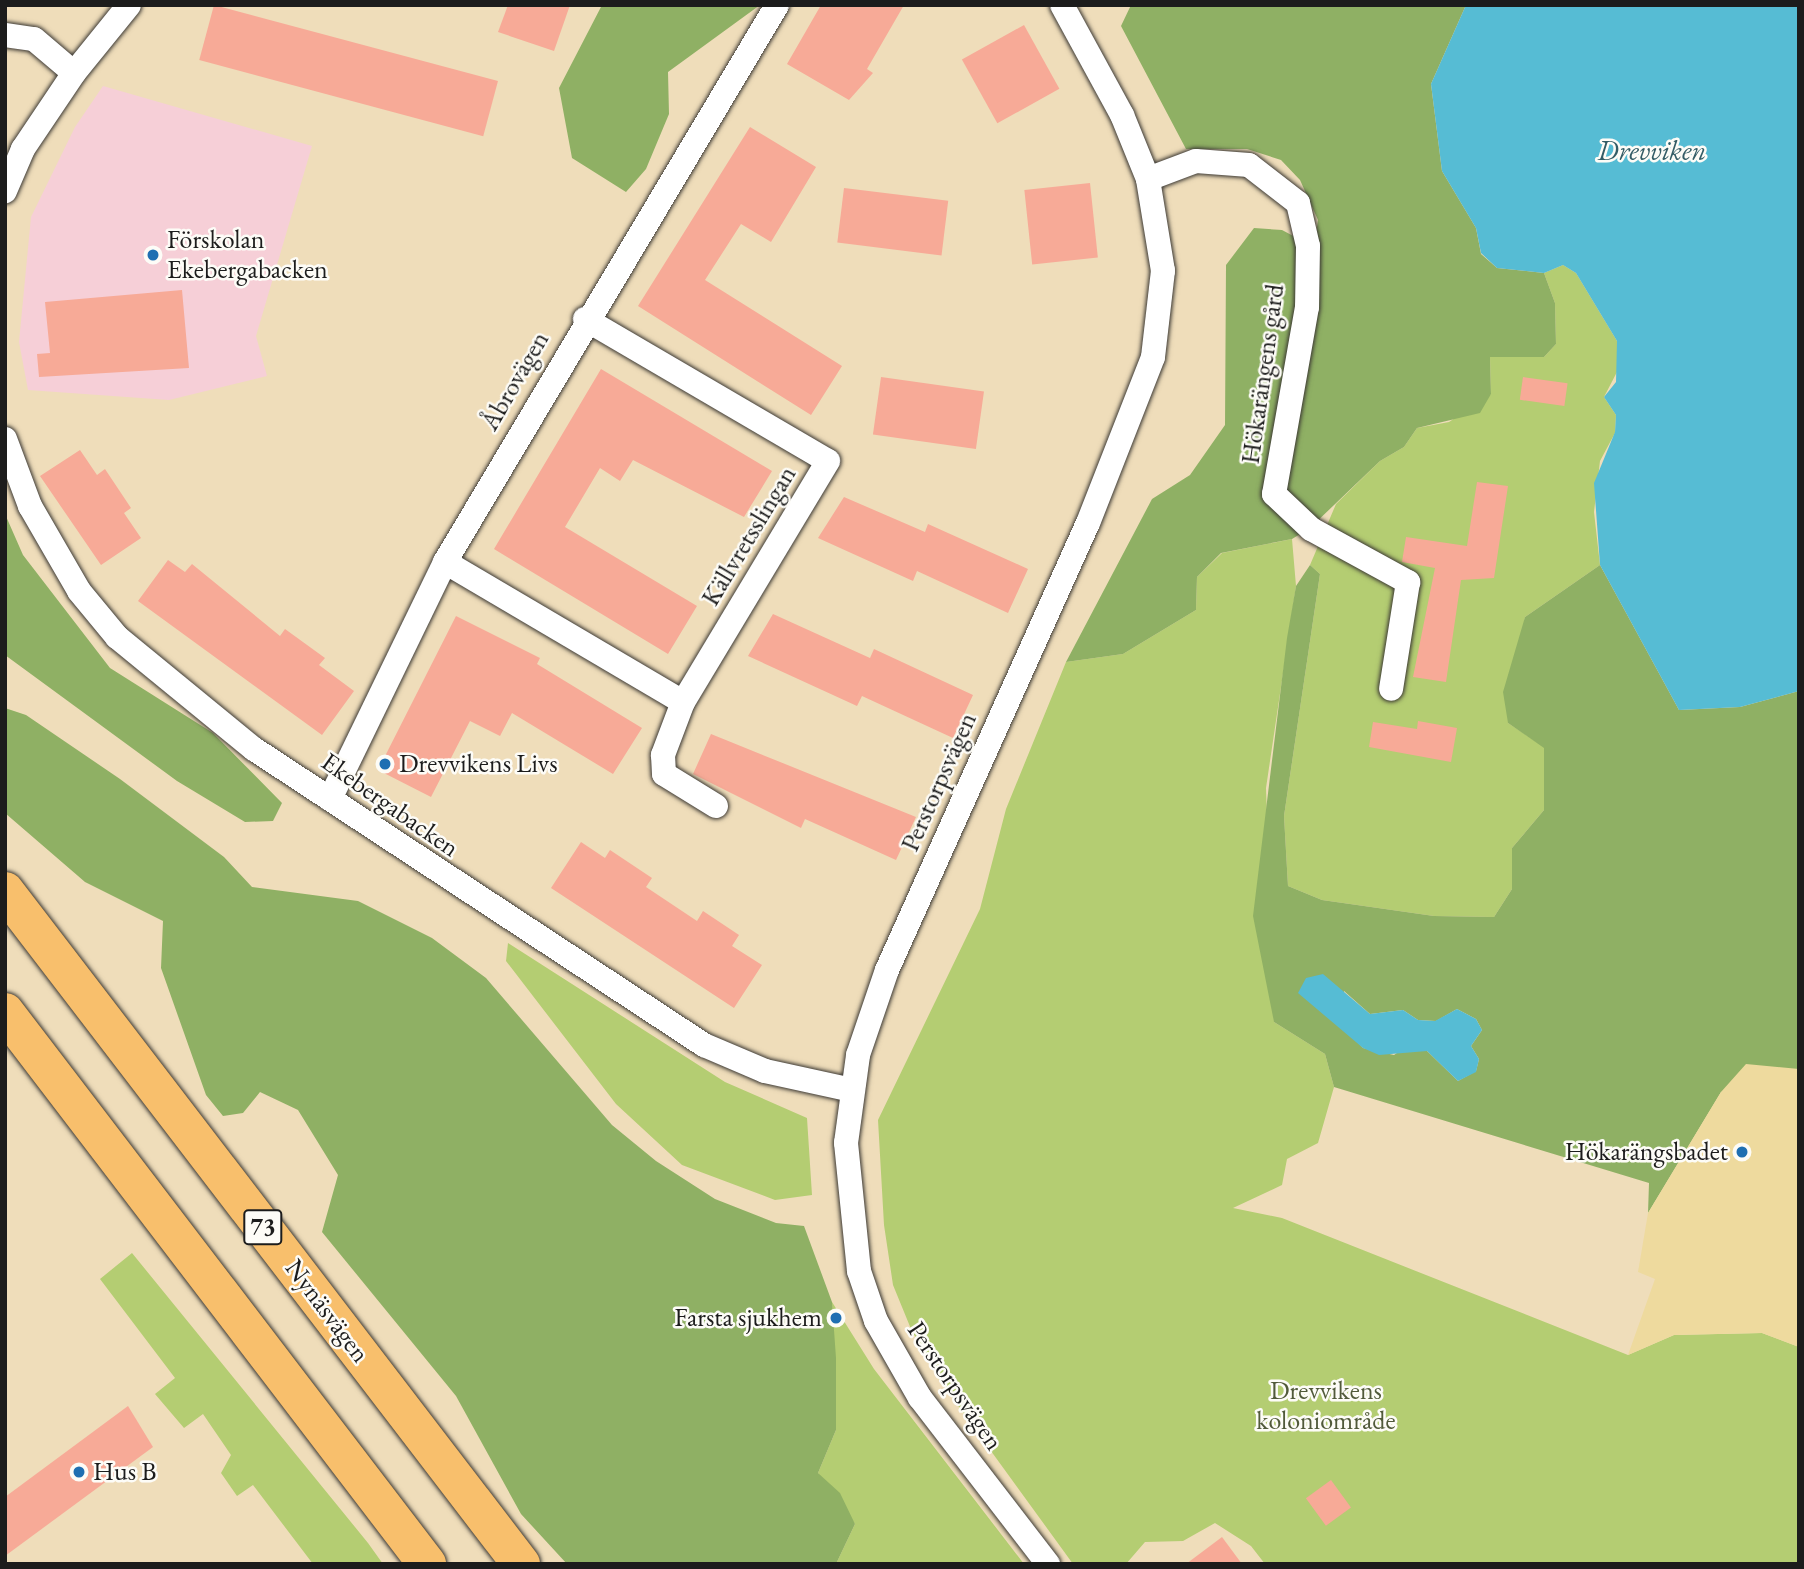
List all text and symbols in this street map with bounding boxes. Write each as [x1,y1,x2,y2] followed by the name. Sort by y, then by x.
[1598,133,1706,167] water label: Drevviken
[167,224,328,286] place label: Förskolan Ekebergabacken
[145,247,161,263] marker: Förskolan Ekebergabacken
[1235,282,1291,466] street label: Hökarängens gård
[474,326,556,436] street label: Åbrovägen
[695,460,803,612] street label: Källvretsslingan
[895,708,983,856] street label: Perstorpsvägen
[315,746,465,864] street label: Ekebergabacken
[399,748,558,780] place label: Drevvikens Livs
[377,756,393,772] marker: Drevvikens Livs
[1565,1136,1728,1168] place label: Hökarängsbadet
[1734,1144,1750,1160] marker: Hökarängsbadet
[242,1206,284,1247] road number: 73
[278,1253,376,1369] street label: Nynäsvägen
[674,1302,822,1334] place label: Farsta sjukhem
[828,1310,844,1326] marker: Farsta sjukhem
[901,1316,1009,1456] street label: Perstorpsvägen
[1256,1375,1396,1436] park label: Drevvikens koloniområde
[93,1456,157,1488] place label: Hus B
[71,1464,87,1480] marker: Hus B

